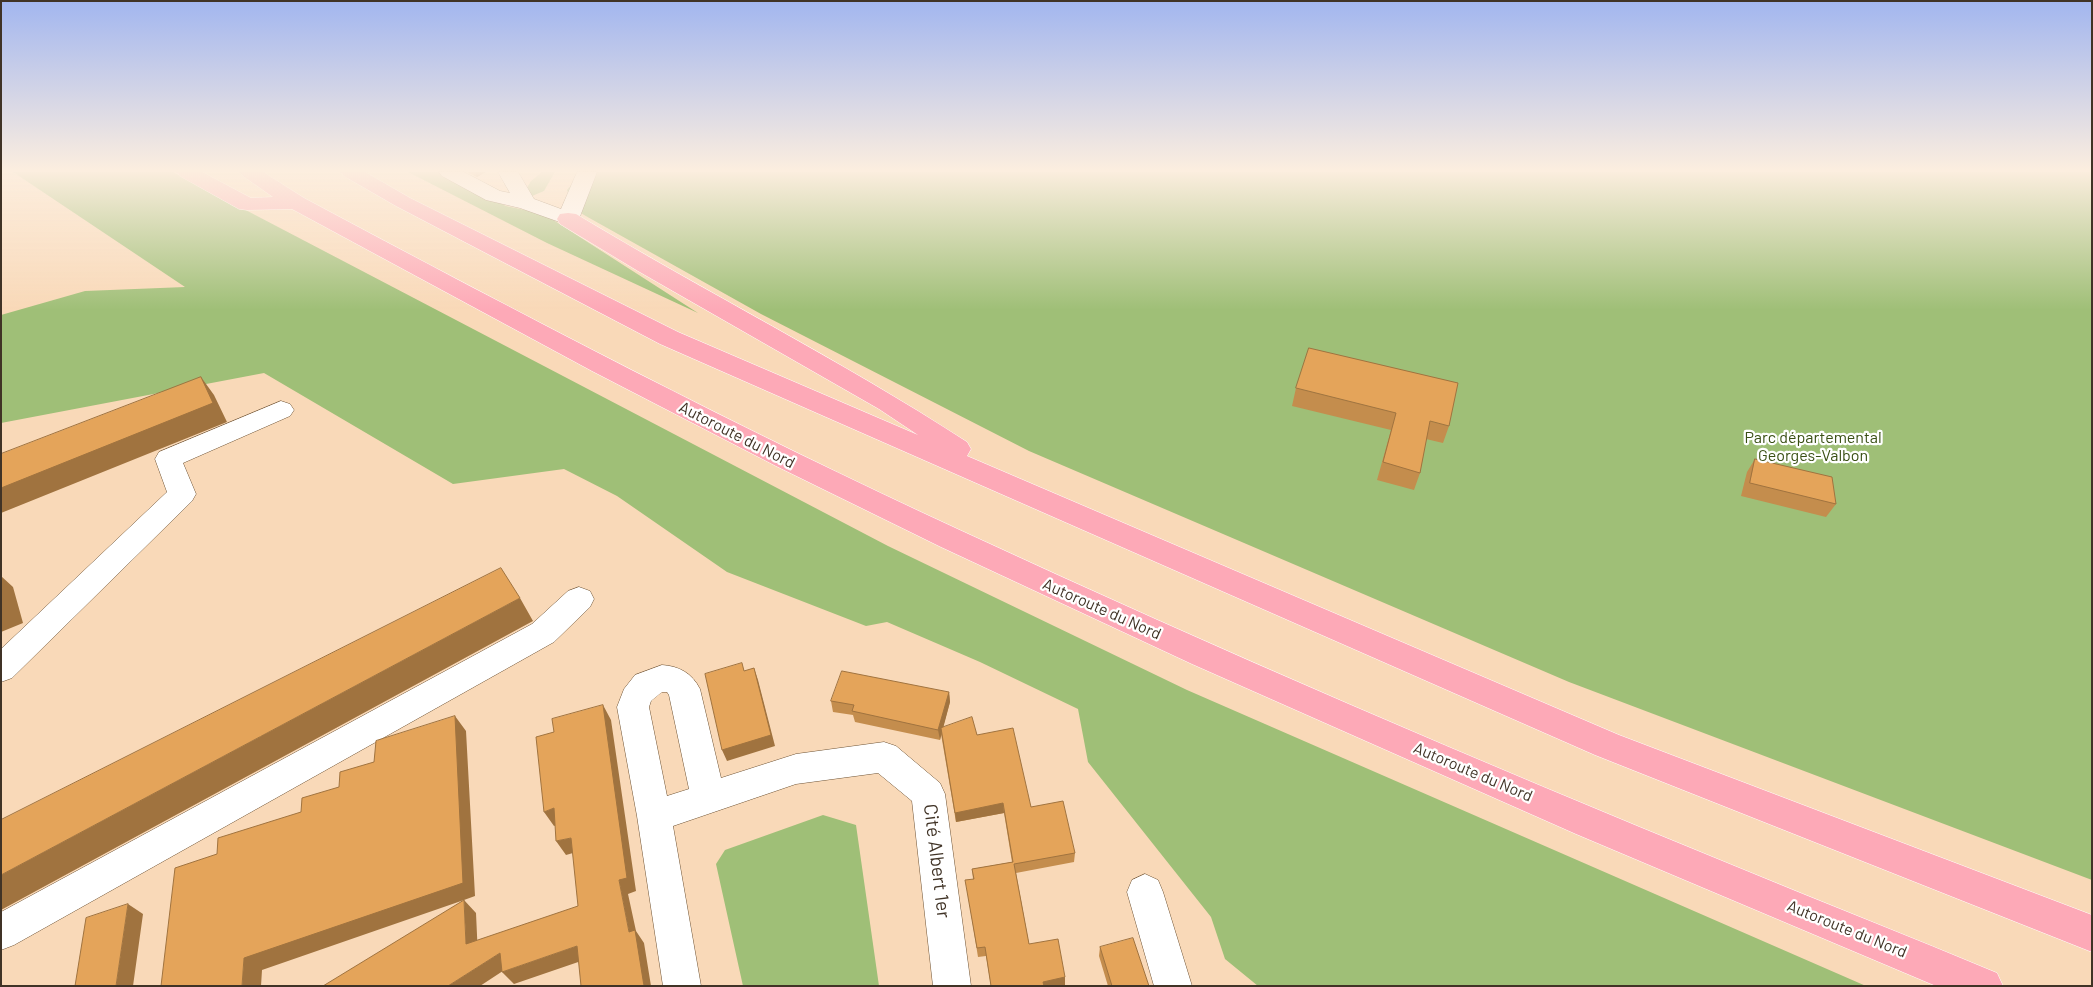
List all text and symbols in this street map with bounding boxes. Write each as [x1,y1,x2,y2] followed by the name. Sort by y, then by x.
[676,398,798,472] street label: Autoroute du Nord
[1744,428,1882,466] park label: Parc départemental Georges-Valbon
[1040,574,1164,644] street label: Autoroute du Nord
[1411,738,1535,806] street label: Autoroute du Nord
[919,803,955,919] street label: Cité Albert 1er
[1784,896,1910,962] street label: Autoroute du Nord

